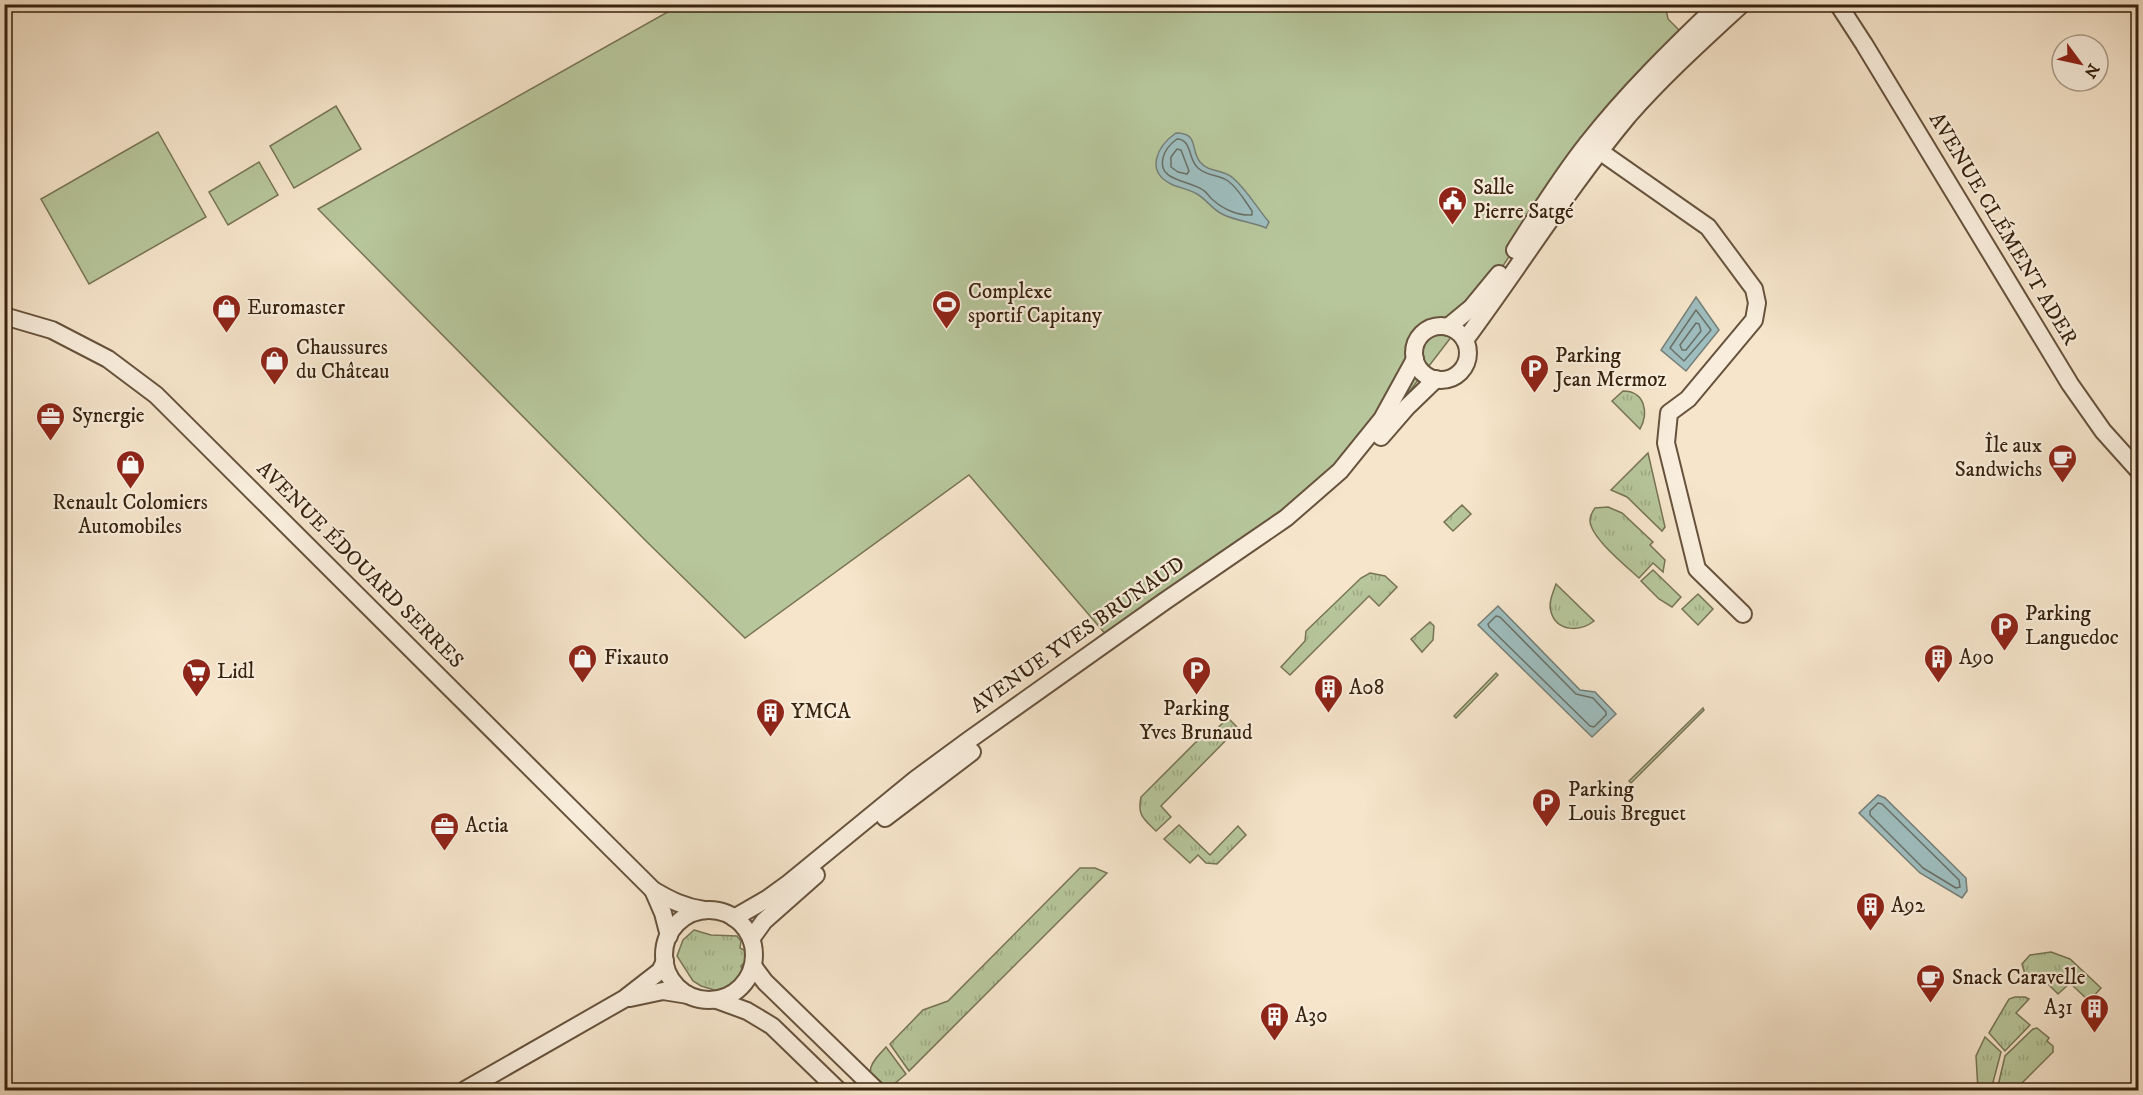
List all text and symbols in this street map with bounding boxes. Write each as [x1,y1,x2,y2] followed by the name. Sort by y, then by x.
[2050,33,2110,93] north arrow
[2080,60,2104,82] text: N
[1923,107,2084,350] street label: AVENUE CLÉMENT ADER
[1473,175,1574,225] place label: Salle Pierre Satgé
[1436,184,1468,226] public building icon: Salle Pierre Satgé
[968,279,1103,329] place label: Complexe sportif Capitany
[931,288,963,330] sports icon: Complexe sportif Capitany
[210,292,242,334] shop icon: Euromaster
[247,295,345,321] place label: Euromaster
[296,335,390,385] place label: Chaussures du Château
[1553,343,1667,393] place label: Parking Jean Mermoz
[259,344,291,386] shop icon: Chaussures du Château
[1518,352,1550,394] parking icon: Parking Jean Mermoz
[35,400,67,442] office icon: Synergie
[72,403,145,429] place label: Synergie
[1955,431,2042,483] place label: Île aux Sandwichs
[2047,442,2079,484] cafe icon: Île aux Sandwichs
[114,448,146,490] shop icon: Renault Colomiers Automobiles
[251,455,470,674] street label: AVENUE ÉDOUARD SERRES
[52,490,208,540] place label: Renault Colomiers Automobiles
[966,551,1190,719] street label: AVENUE YVES BRUNAUD
[2025,601,2119,651] place label: Parking Languedoc
[1988,610,2020,652] parking icon: Parking Languedoc
[567,642,599,684] shop icon: Fixauto
[1922,642,1954,684] building icon: A90
[604,645,669,671] place label: Fixauto
[1959,645,1994,671] place label: A90
[1180,654,1212,696] parking icon: Parking Yves Brunaud
[180,656,212,698] supermarket icon: Lidl
[217,659,255,685] place label: Lidl
[1312,672,1344,714] building icon: A08
[1349,675,1384,701] place label: A08
[754,696,786,738] building icon: YMCA
[1139,696,1253,746] place label: Parking Yves Brunaud
[791,699,851,725] place label: YMCA
[1568,777,1686,827] place label: Parking Louis Breguet
[1531,786,1563,828] parking icon: Parking Louis Breguet
[428,810,460,852] office icon: Actia
[465,813,509,839] place label: Actia
[1854,890,1886,932] building icon: A92
[1891,893,1926,919] place label: A92
[1915,962,1947,1004] cafe icon: Snack Caravelle
[1952,965,2086,991] place label: Snack Caravelle
[2078,992,2110,1034] building icon: A31
[2044,995,2073,1021] place label: A31
[1258,1000,1290,1042] building icon: A30
[1295,1003,1328,1029] place label: A30

